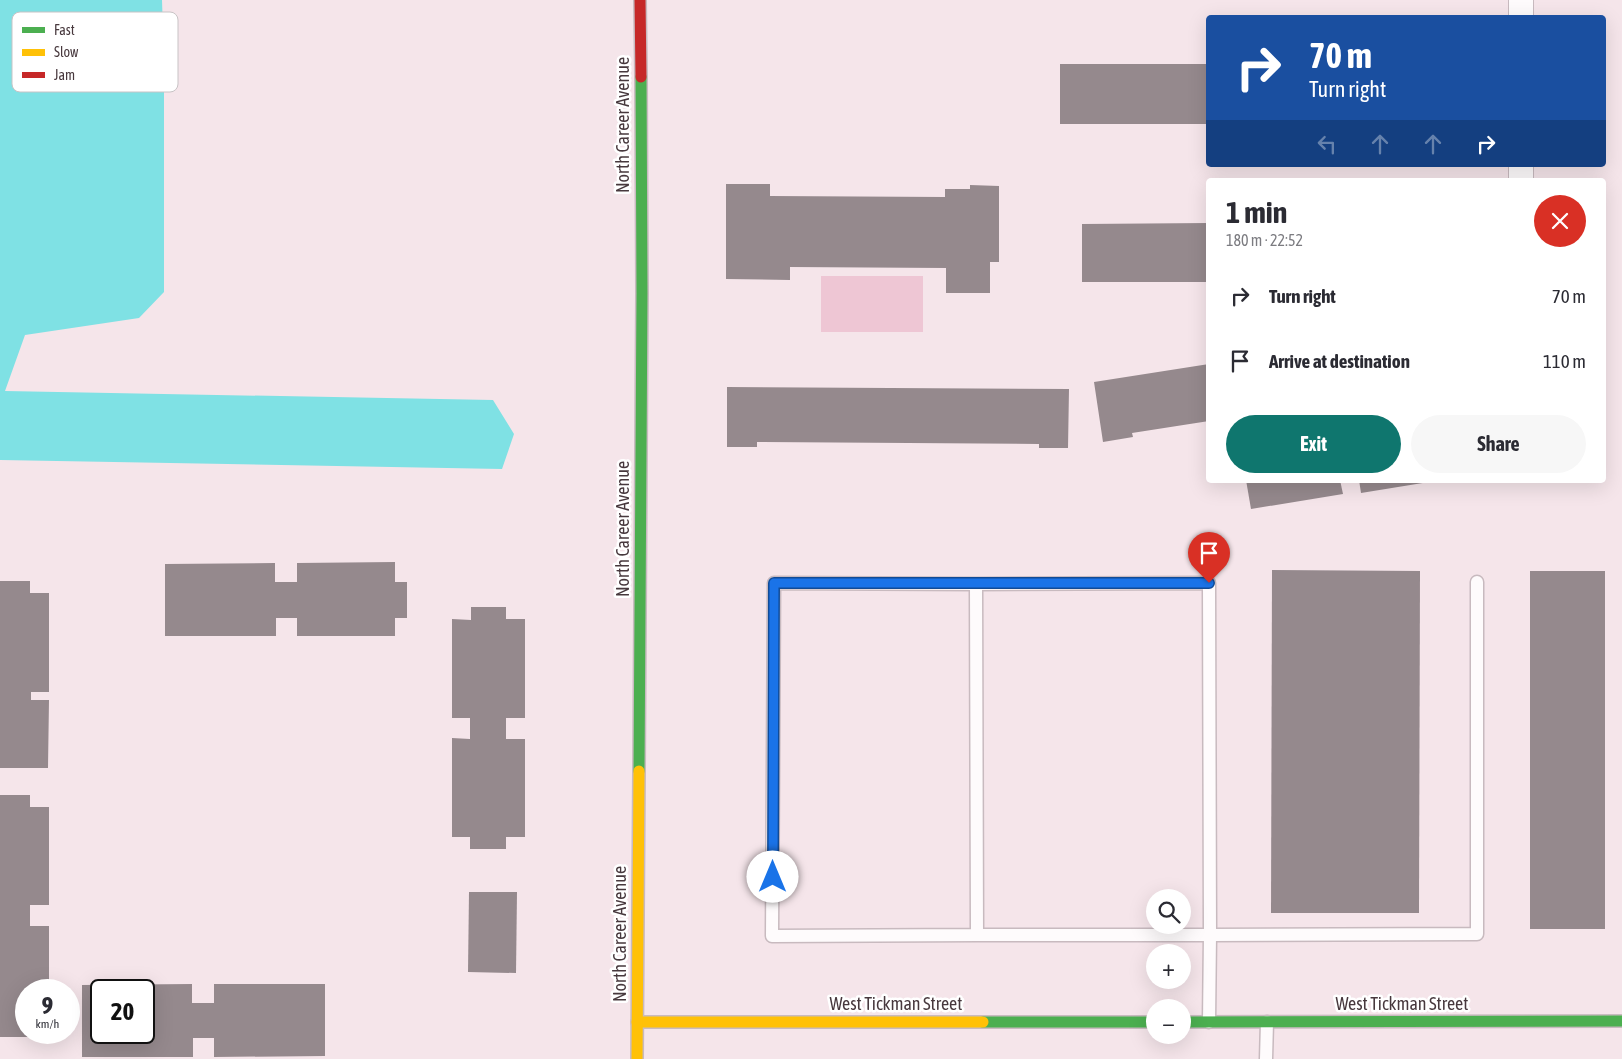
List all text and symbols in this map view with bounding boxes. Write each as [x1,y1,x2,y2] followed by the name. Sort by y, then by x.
[12,12,178,92] legend
[54,22,75,38] text: Fast
[1226,35,1291,100] icon: right
[1309,35,1372,75] text: 70 m
[54,44,79,60] text: Slow
[612,57,633,193] street label: North Career Avenue
[54,67,75,83] text: Jam
[1309,76,1386,102] text: Turn right
[1313,130,1341,158] icon: left
[1366,130,1394,158] icon: ahead
[1419,130,1447,158] icon: ahead
[1472,130,1500,158] icon: right
[1226,195,1287,229] text: 1 min
[1534,195,1586,247] button: close
[1226,231,1303,249] text: 180 m · 22:52
[1226,282,1254,310] icon: right
[1269,285,1336,307] text: Turn right
[1552,285,1586,307] text: 70 m
[1226,347,1254,375] icon: arrive
[1269,350,1410,372] text: Arrive at destination
[1543,350,1586,372] text: 110 m
[1226,415,1401,473] button: Exit
[1411,415,1586,473] button: Share
[612,461,633,597] street label: North Career Avenue
[1188,532,1230,583] pin
[1195,539,1223,567] icon: arrive
[746,850,798,902] position arrow
[609,866,630,1002] street label: North Career Avenue
[1146,889,1191,1044] map controls
[1146,889,1191,934] button: search
[1146,944,1191,989] button: +
[90,979,155,1044] speed limit sign: 20
[42,991,53,1019] text: 9
[830,993,962,1014] street label: West Tickman Street
[1336,993,1468,1014] street label: West Tickman Street
[1146,999,1191,1044] button: −
[36,1017,59,1031] text: km/h

